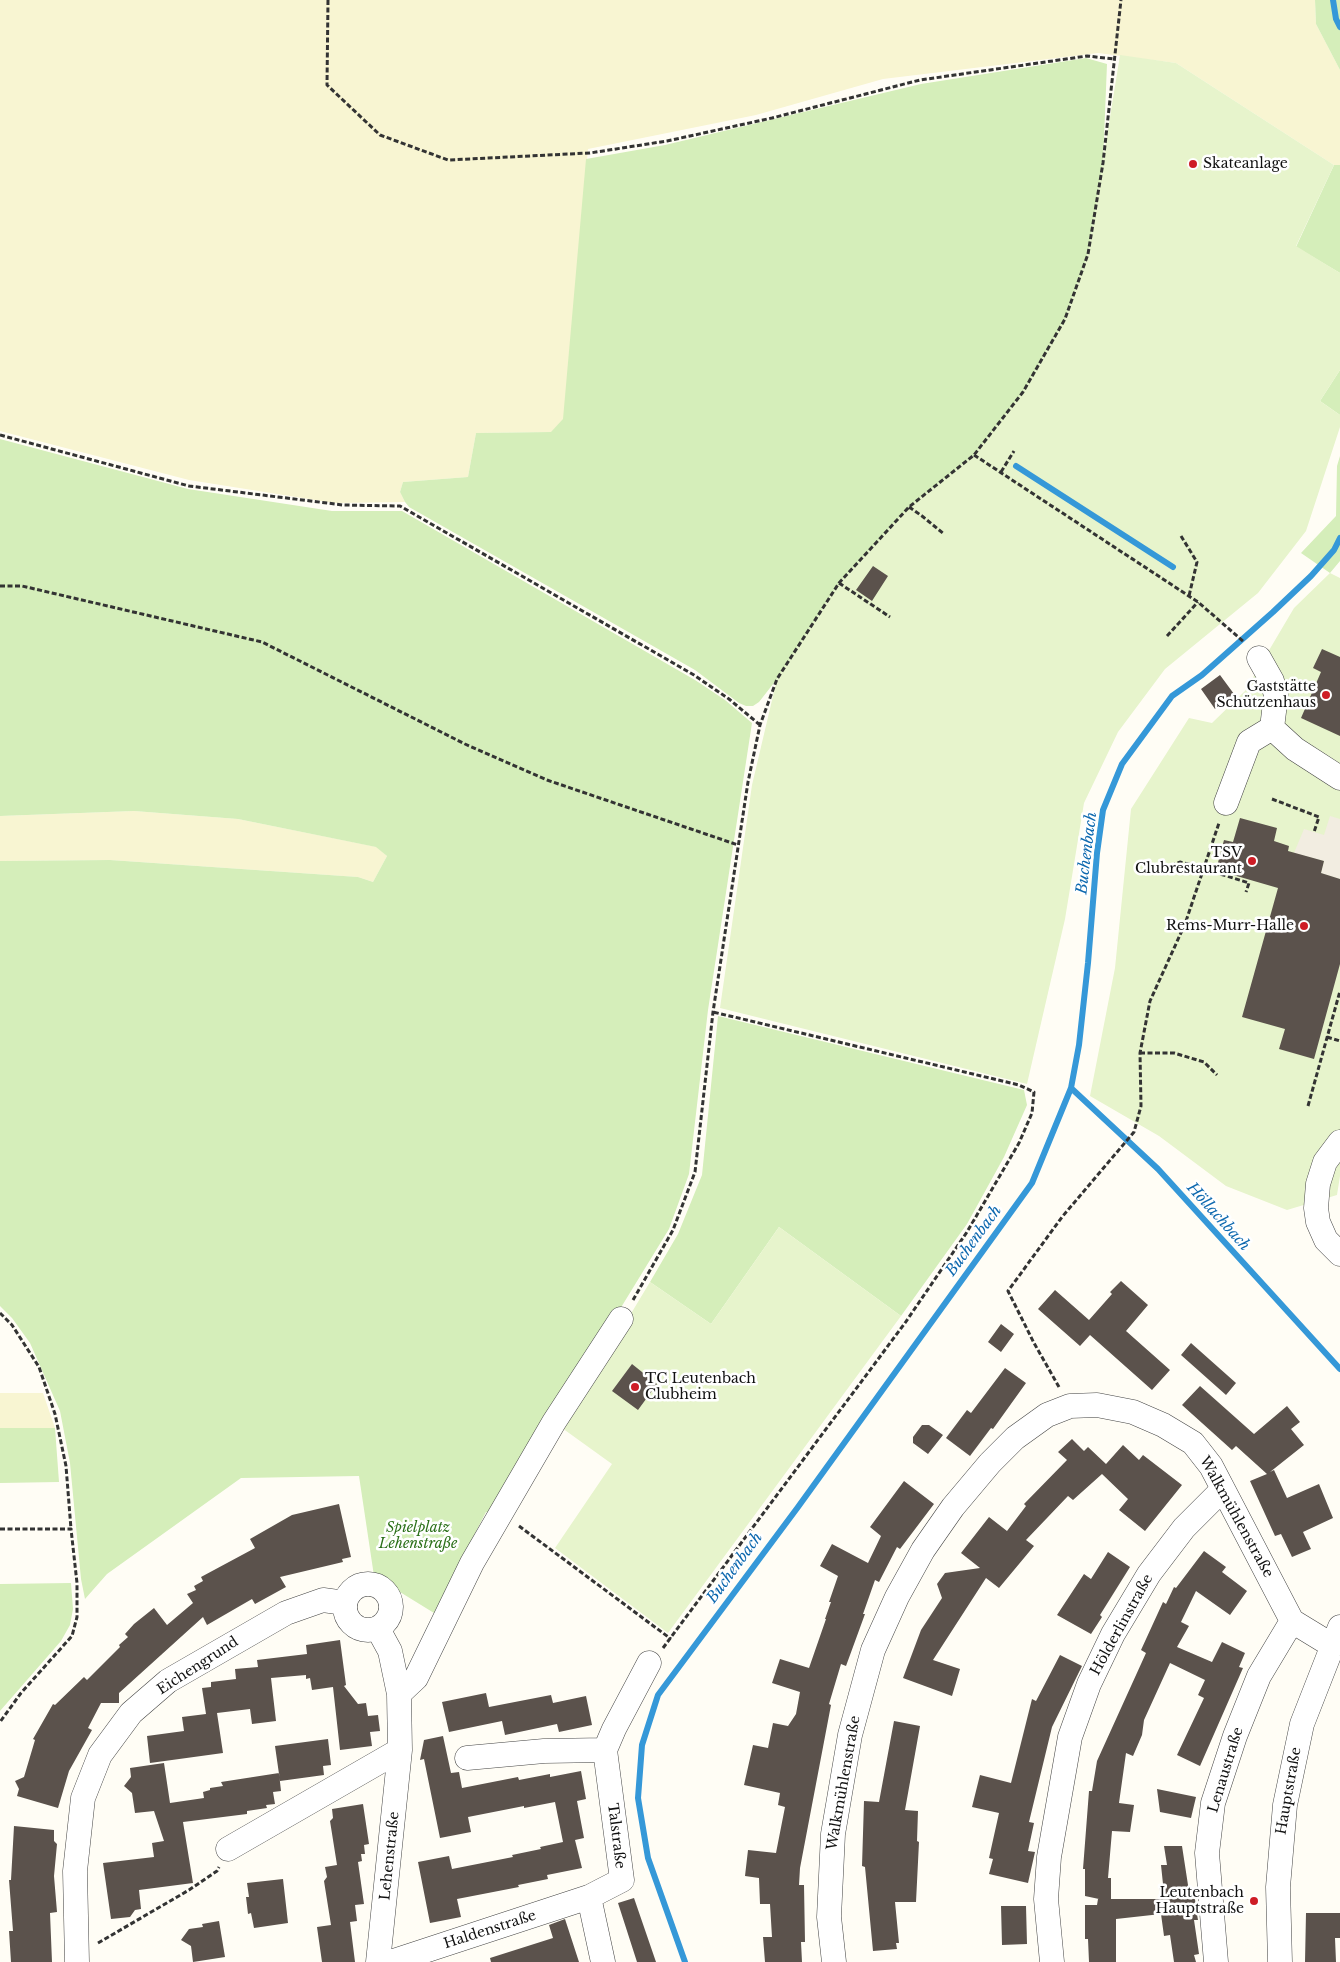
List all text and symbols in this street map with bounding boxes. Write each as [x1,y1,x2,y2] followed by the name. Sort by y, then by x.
[1203,156,1288,172] place label: Skateanlage
[1187,158,1199,170] marker: Skateanlage
[1217,679,1316,712] place label: Gaststätte Schützenhaus
[1320,689,1332,701] marker: Gaststätte Schützenhaus
[1073,811,1101,895] water label: Buchenbach
[1135,845,1242,878] place label: TSV Clubrestaurant
[1246,855,1258,867] marker: TSV Clubrestaurant
[1166,918,1294,934] place label: Rems-Murr-Halle
[1298,920,1310,932] marker: Rems-Murr-Halle
[1183,1179,1253,1255] water label: Höllachbach
[942,1202,1006,1280] water label: Buchenbach
[645,1371,756,1404] place label: TC Leutenbach Clubheim
[629,1381,641,1393] marker: TC Leutenbach Clubheim
[1196,1453,1276,1581] street label: Walkmühlenstraße
[379,1520,457,1552] park label: Spielplatz Lehenstraße
[703,1529,767,1607] water label: Buchenbach
[1087,1571,1157,1679] street label: Hölderlinstraße
[154,1634,242,1698] street label: Eichengrund
[824,1715,864,1851] street label: Walkmühlenstraße
[1205,1725,1247,1815] street label: Lenaustraße
[1273,1746,1305,1836] street label: Hauptstraße
[604,1802,628,1870] street label: Talstraße
[377,1811,403,1901] street label: Lehenstraße
[1155,1885,1244,1918] place label: Leutenbach Hauptstraße
[1248,1895,1260,1907] marker: Leutenbach Hauptstraße
[442,1907,538,1953] street label: Haldenstraße

